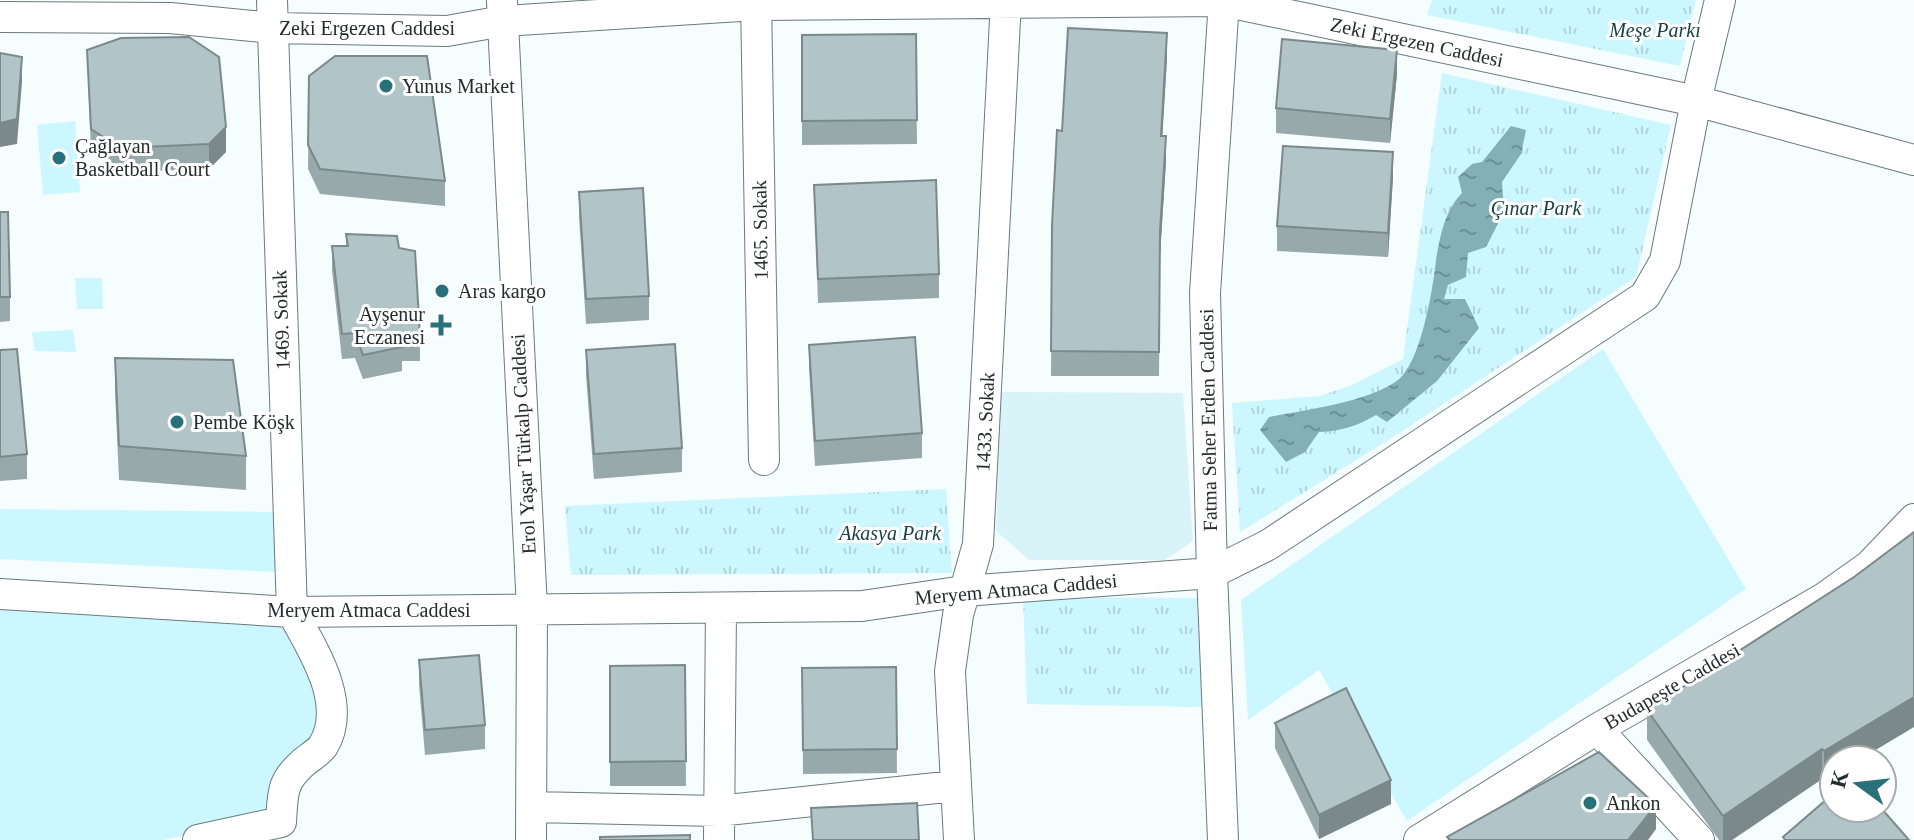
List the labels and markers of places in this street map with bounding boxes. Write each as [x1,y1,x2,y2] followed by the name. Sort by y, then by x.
[402,75,515,97] place label: Yunus Market
[377,77,395,95] marker: Yunus Market
[75,135,210,180] place label: Çağlayan Basketball Court
[50,149,68,167] marker: Çağlayan Basketball Court
[458,280,546,303] place label: Aras kargo
[433,282,451,300] marker: Aras kargo
[354,303,425,348] place label: Ayşenur Eczanesi
[432,316,450,334] marker: Ayşenur Eczanesi
[193,411,295,434] place label: Pembe Köşk
[168,413,186,431] marker: Pembe Köşk
[1606,792,1660,814] place label: Ankon
[1581,794,1599,812] marker: Ankon

